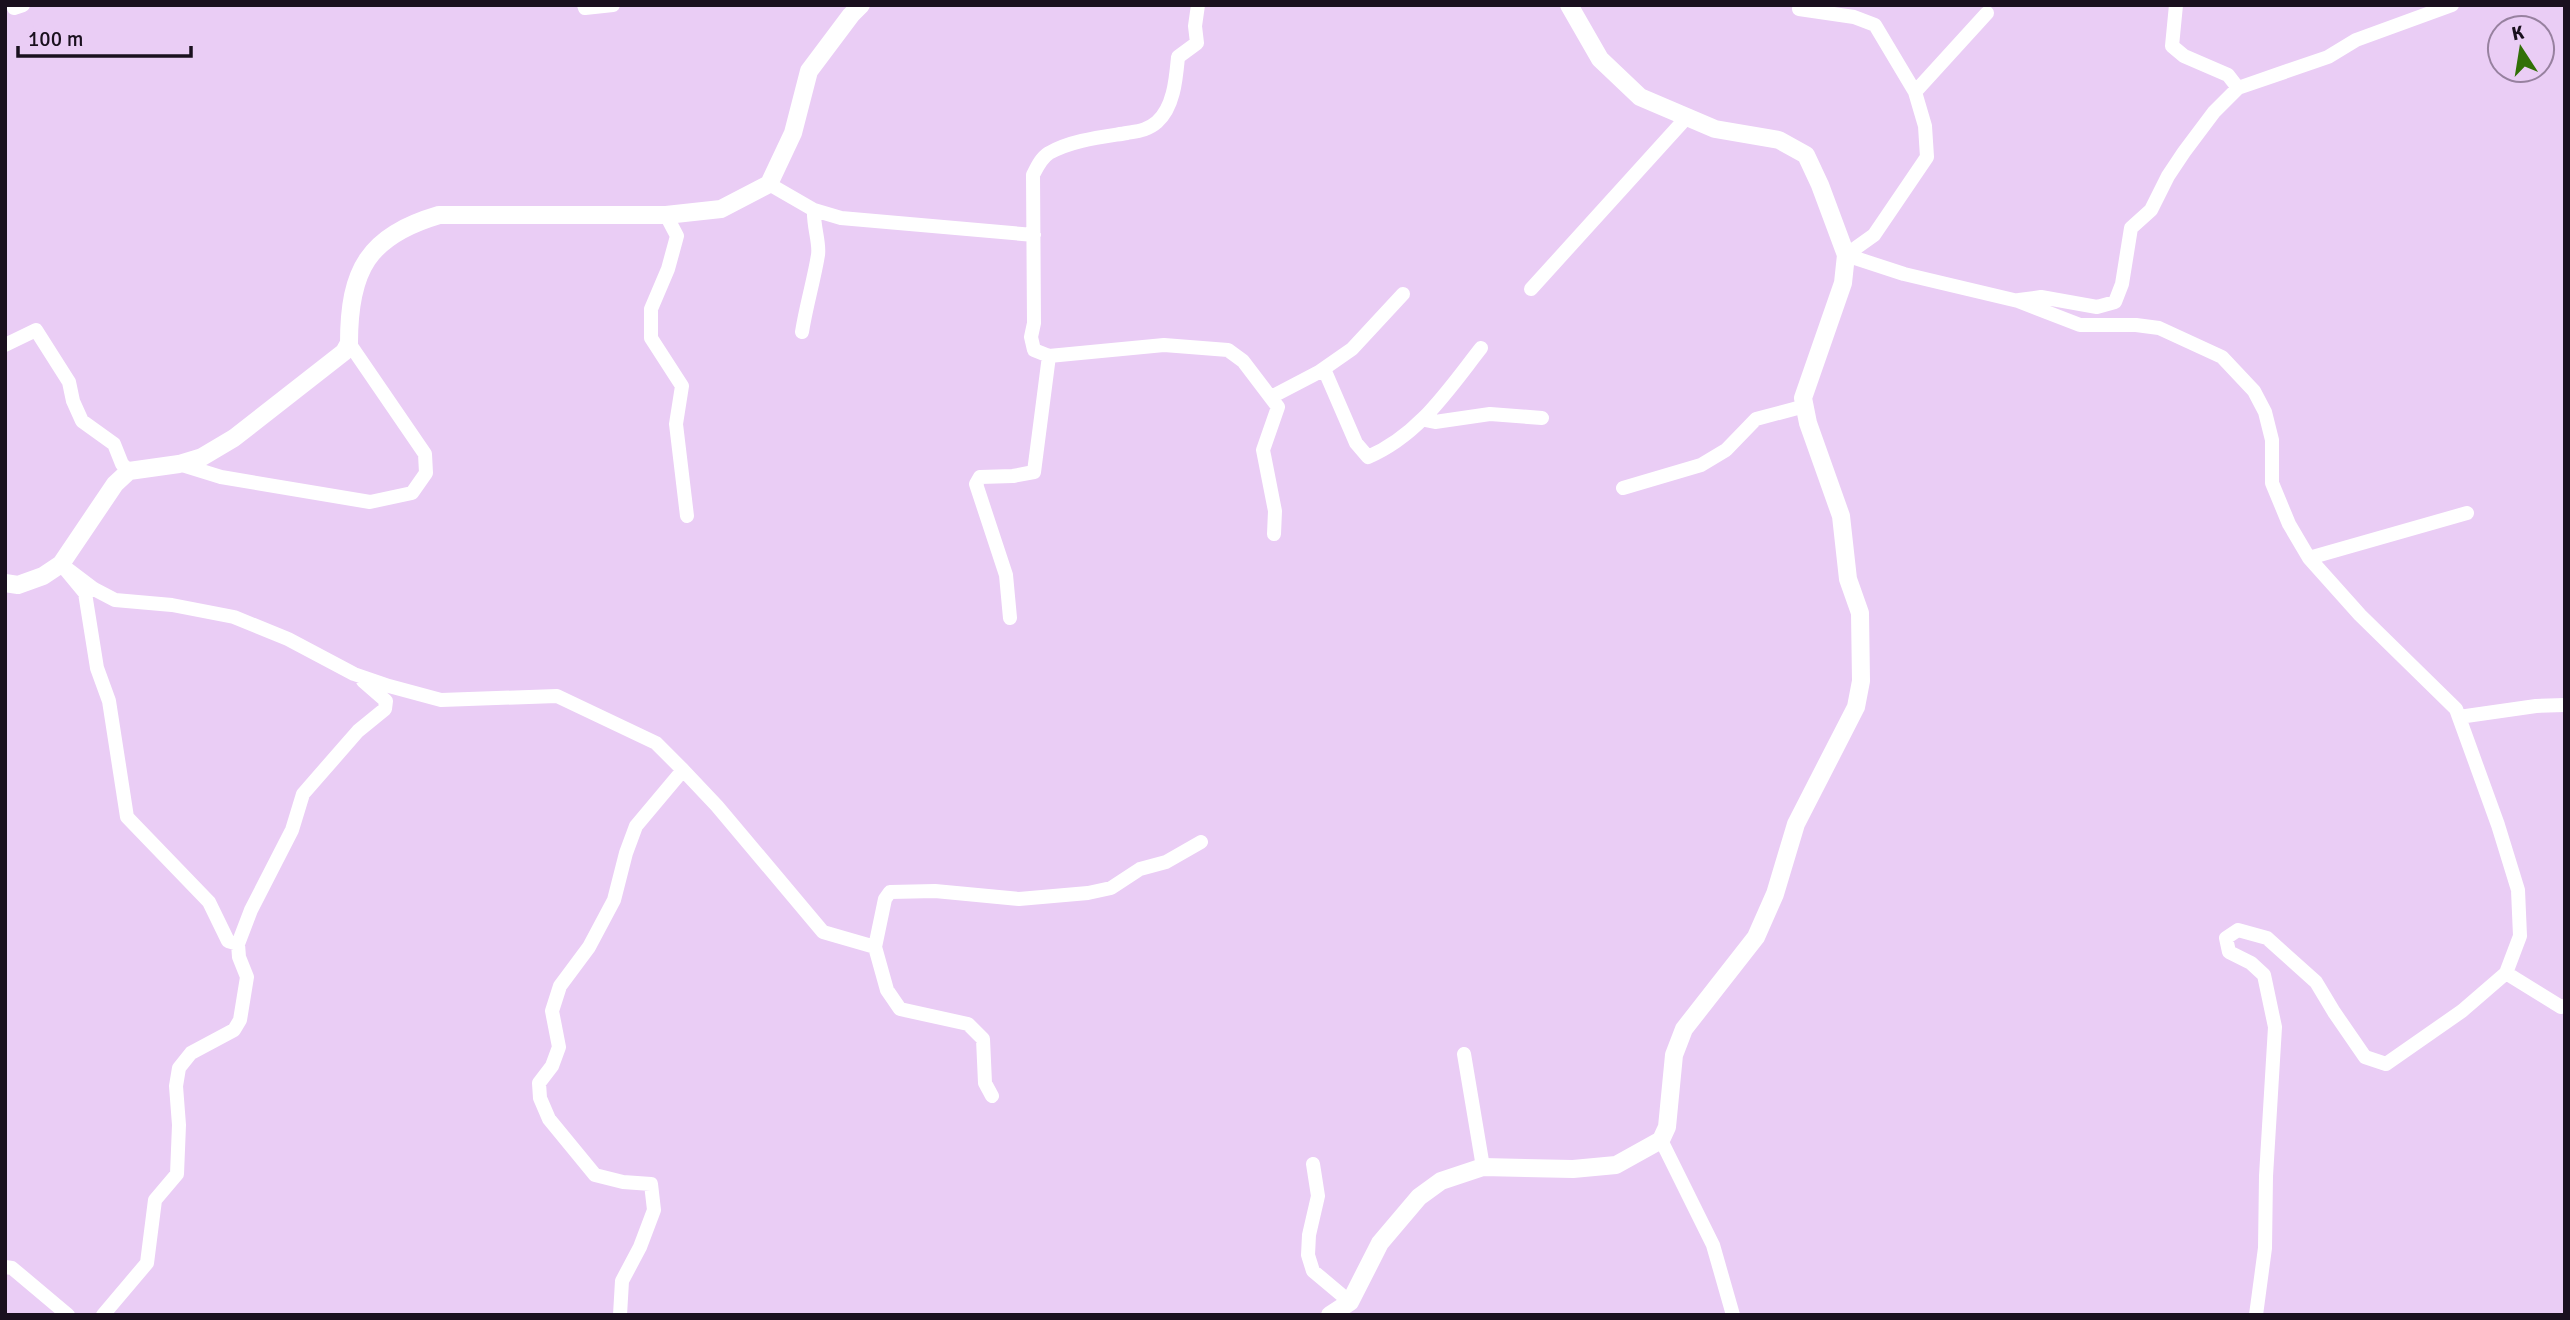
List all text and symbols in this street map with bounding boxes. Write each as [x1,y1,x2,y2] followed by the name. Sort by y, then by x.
[18,14,191,58] scale bar
[2486,14,2556,84] north arrow
[2509,20,2526,46] text: K
[28,26,83,52] text: 100 m

